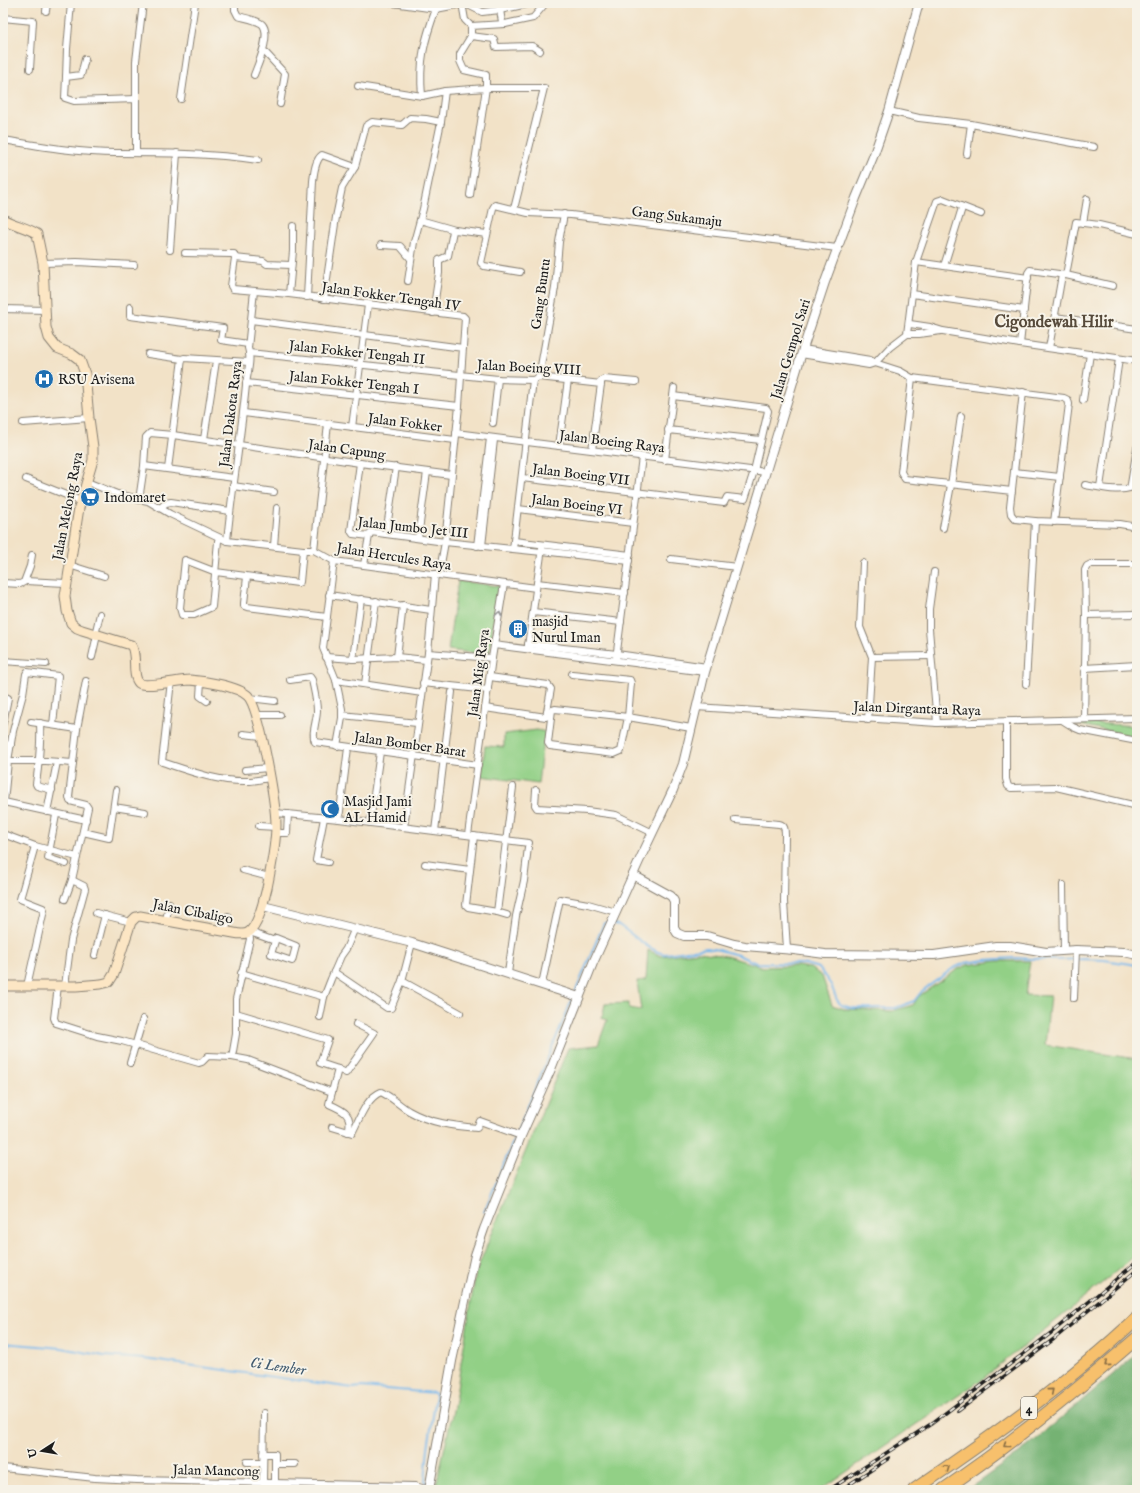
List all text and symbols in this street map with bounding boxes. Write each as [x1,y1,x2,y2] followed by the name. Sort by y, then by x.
[631,203,723,231] street label: Gang Sukamaju
[527,258,555,331] street label: Gang Buntu
[318,278,462,316] street label: Jalan Fokker Tengah IV
[767,297,815,404] street label: Jalan Gempol Sari
[994,313,1114,333] district label: Cigondewah Hilir
[286,337,426,369] street label: Jalan Fokker Tengah II
[474,356,581,380] street label: Jalan Boeing VIII
[215,359,247,470] street label: Jalan Dakota Raya
[286,367,420,399] street label: Jalan Fokker Tengah I
[33,368,55,390] hospital icon: RSU Avisena
[58,371,136,389] place label: RSU Avisena
[365,409,443,436] street label: Jalan Fokker
[556,426,667,458] street label: Jalan Boeing Raya
[305,435,387,464] street label: Jalan Capung
[48,450,87,564] street label: Jalan Melong Raya
[529,460,631,490] street label: Jalan Boeing VII
[79,486,101,508] supermarket icon: Indomaret
[104,489,166,507] place label: Indomaret
[528,490,624,520] street label: Jalan Boeing VI
[355,513,469,543] street label: Jalan Jumbo Jet III
[333,539,453,575] street label: Jalan Hercules Raya
[494,611,503,617] one-way arrow
[532,613,601,647] place label: masjid Nurul Iman
[507,618,529,640] building icon: masjid Nurul Iman
[464,627,494,720] street label: Jalan Mig Raya
[851,698,982,720] street label: Jalan Dirgantara Raya
[351,728,467,762] street label: Jalan Bomber Barat
[343,793,412,827] place label: Masjid Jami AL Hamid
[319,798,341,820] mosque icon: Masjid Jami AL Hamid
[149,895,235,929] street label: Jalan Cibaligo
[249,1353,308,1380] water label: Ci Lember
[1105,1359,1112,1366] one-way arrow
[1047,1388,1054,1395] one-way arrow
[1021,1397,1037,1419] road number: 4
[22,1431,62,1471] north arrow
[1004,1440,1011,1447] one-way arrow
[25,1446,41,1460] text: U
[170,1461,260,1481] street label: Jalan Mancong
[942,1466,949,1473] one-way arrow

